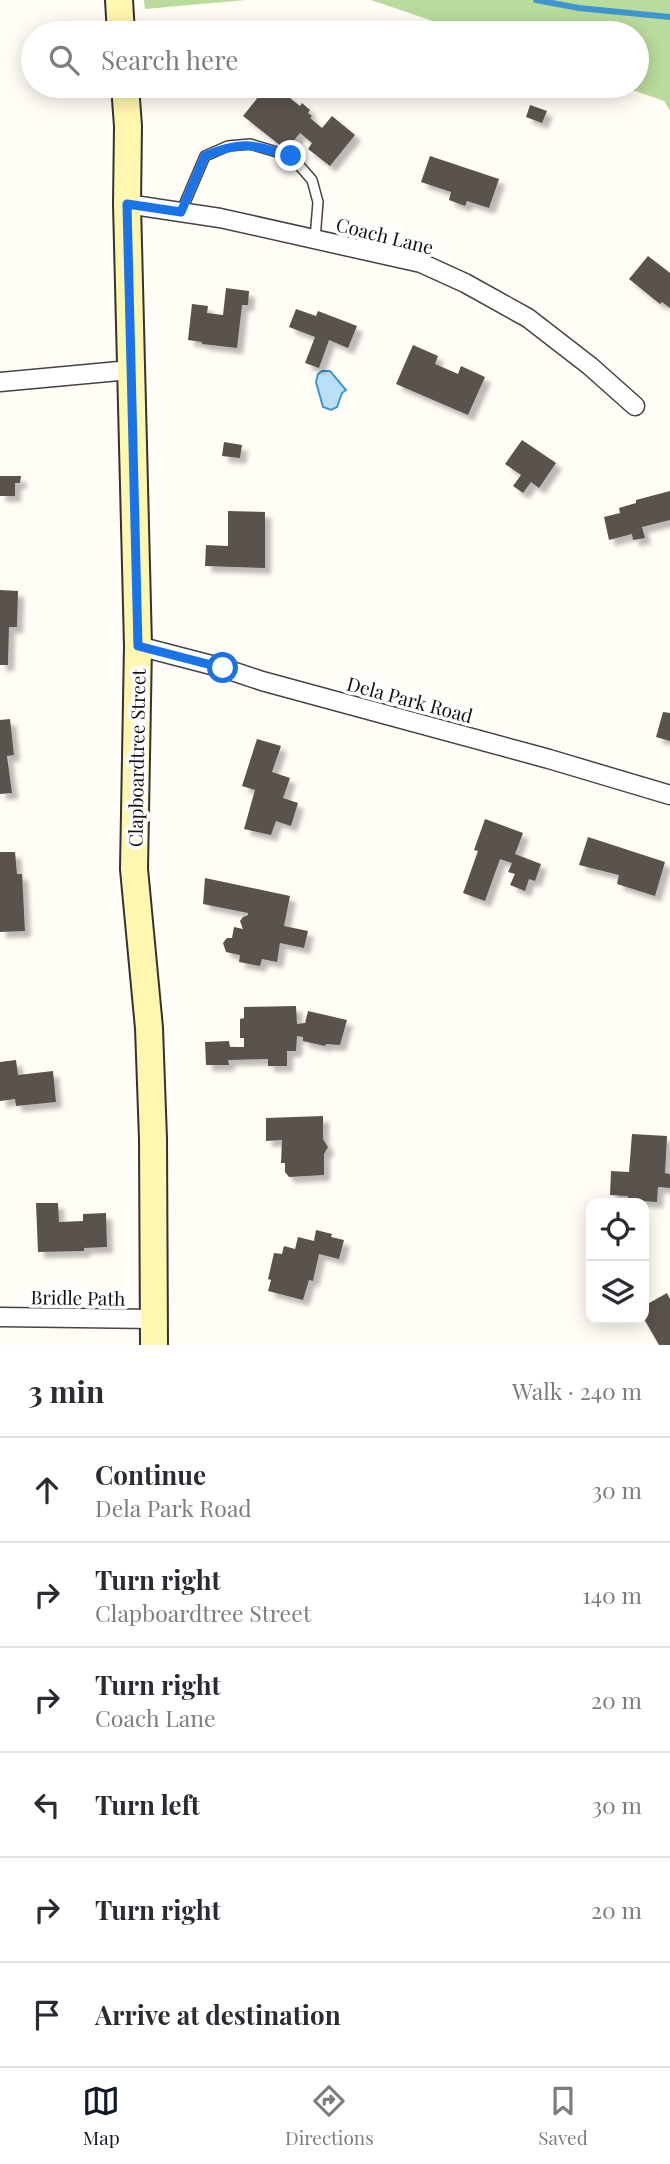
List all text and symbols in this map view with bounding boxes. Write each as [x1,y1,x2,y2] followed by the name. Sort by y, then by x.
[21,21,649,98] search box
[45,41,83,79] icon: search
[101,42,238,77] text: Search here
[275,140,306,171] route end
[333,210,437,260] street label: Coach Lane
[207,652,238,683] route start
[121,668,151,847] street label: Clapboardtree Street
[344,670,476,728] street label: Dela Park Road
[586,1198,649,1324] map controls
[586,1198,649,1261] button: locate
[586,1261,649,1324] button: layers
[30,1283,126,1311] street label: Bridle Path
[28,1371,104,1411] text: 3 min
[512,1375,642,1406] text: Walk · 240 m
[95,1457,206,1492] text: Continue
[28,1471,66,1509] icon: ahead
[592,1474,642,1505] text: 30 m
[95,1492,252,1523] text: Dela Park Road
[95,1562,221,1597] text: Turn right
[28,1576,66,1614] icon: right
[582,1579,642,1610] text: 140 m
[95,1597,311,1628] text: Clapboardtree Street
[95,1667,221,1702] text: Turn right
[28,1681,66,1719] icon: right
[591,1684,642,1715] text: 20 m
[95,1702,216,1733] text: Coach Lane
[28,1786,66,1824] icon: left
[95,1787,200,1822] text: Turn left
[592,1789,642,1820] text: 30 m
[28,1891,66,1929] icon: right
[95,1892,221,1927] text: Turn right
[591,1894,642,1925] text: 20 m
[28,1996,66,2034] icon: arrive
[95,1997,341,2032] text: Arrive at destination
[82,2082,120,2150] tab: Map
[285,2082,374,2150] tab: Directions
[538,2082,588,2150] tab: Saved

